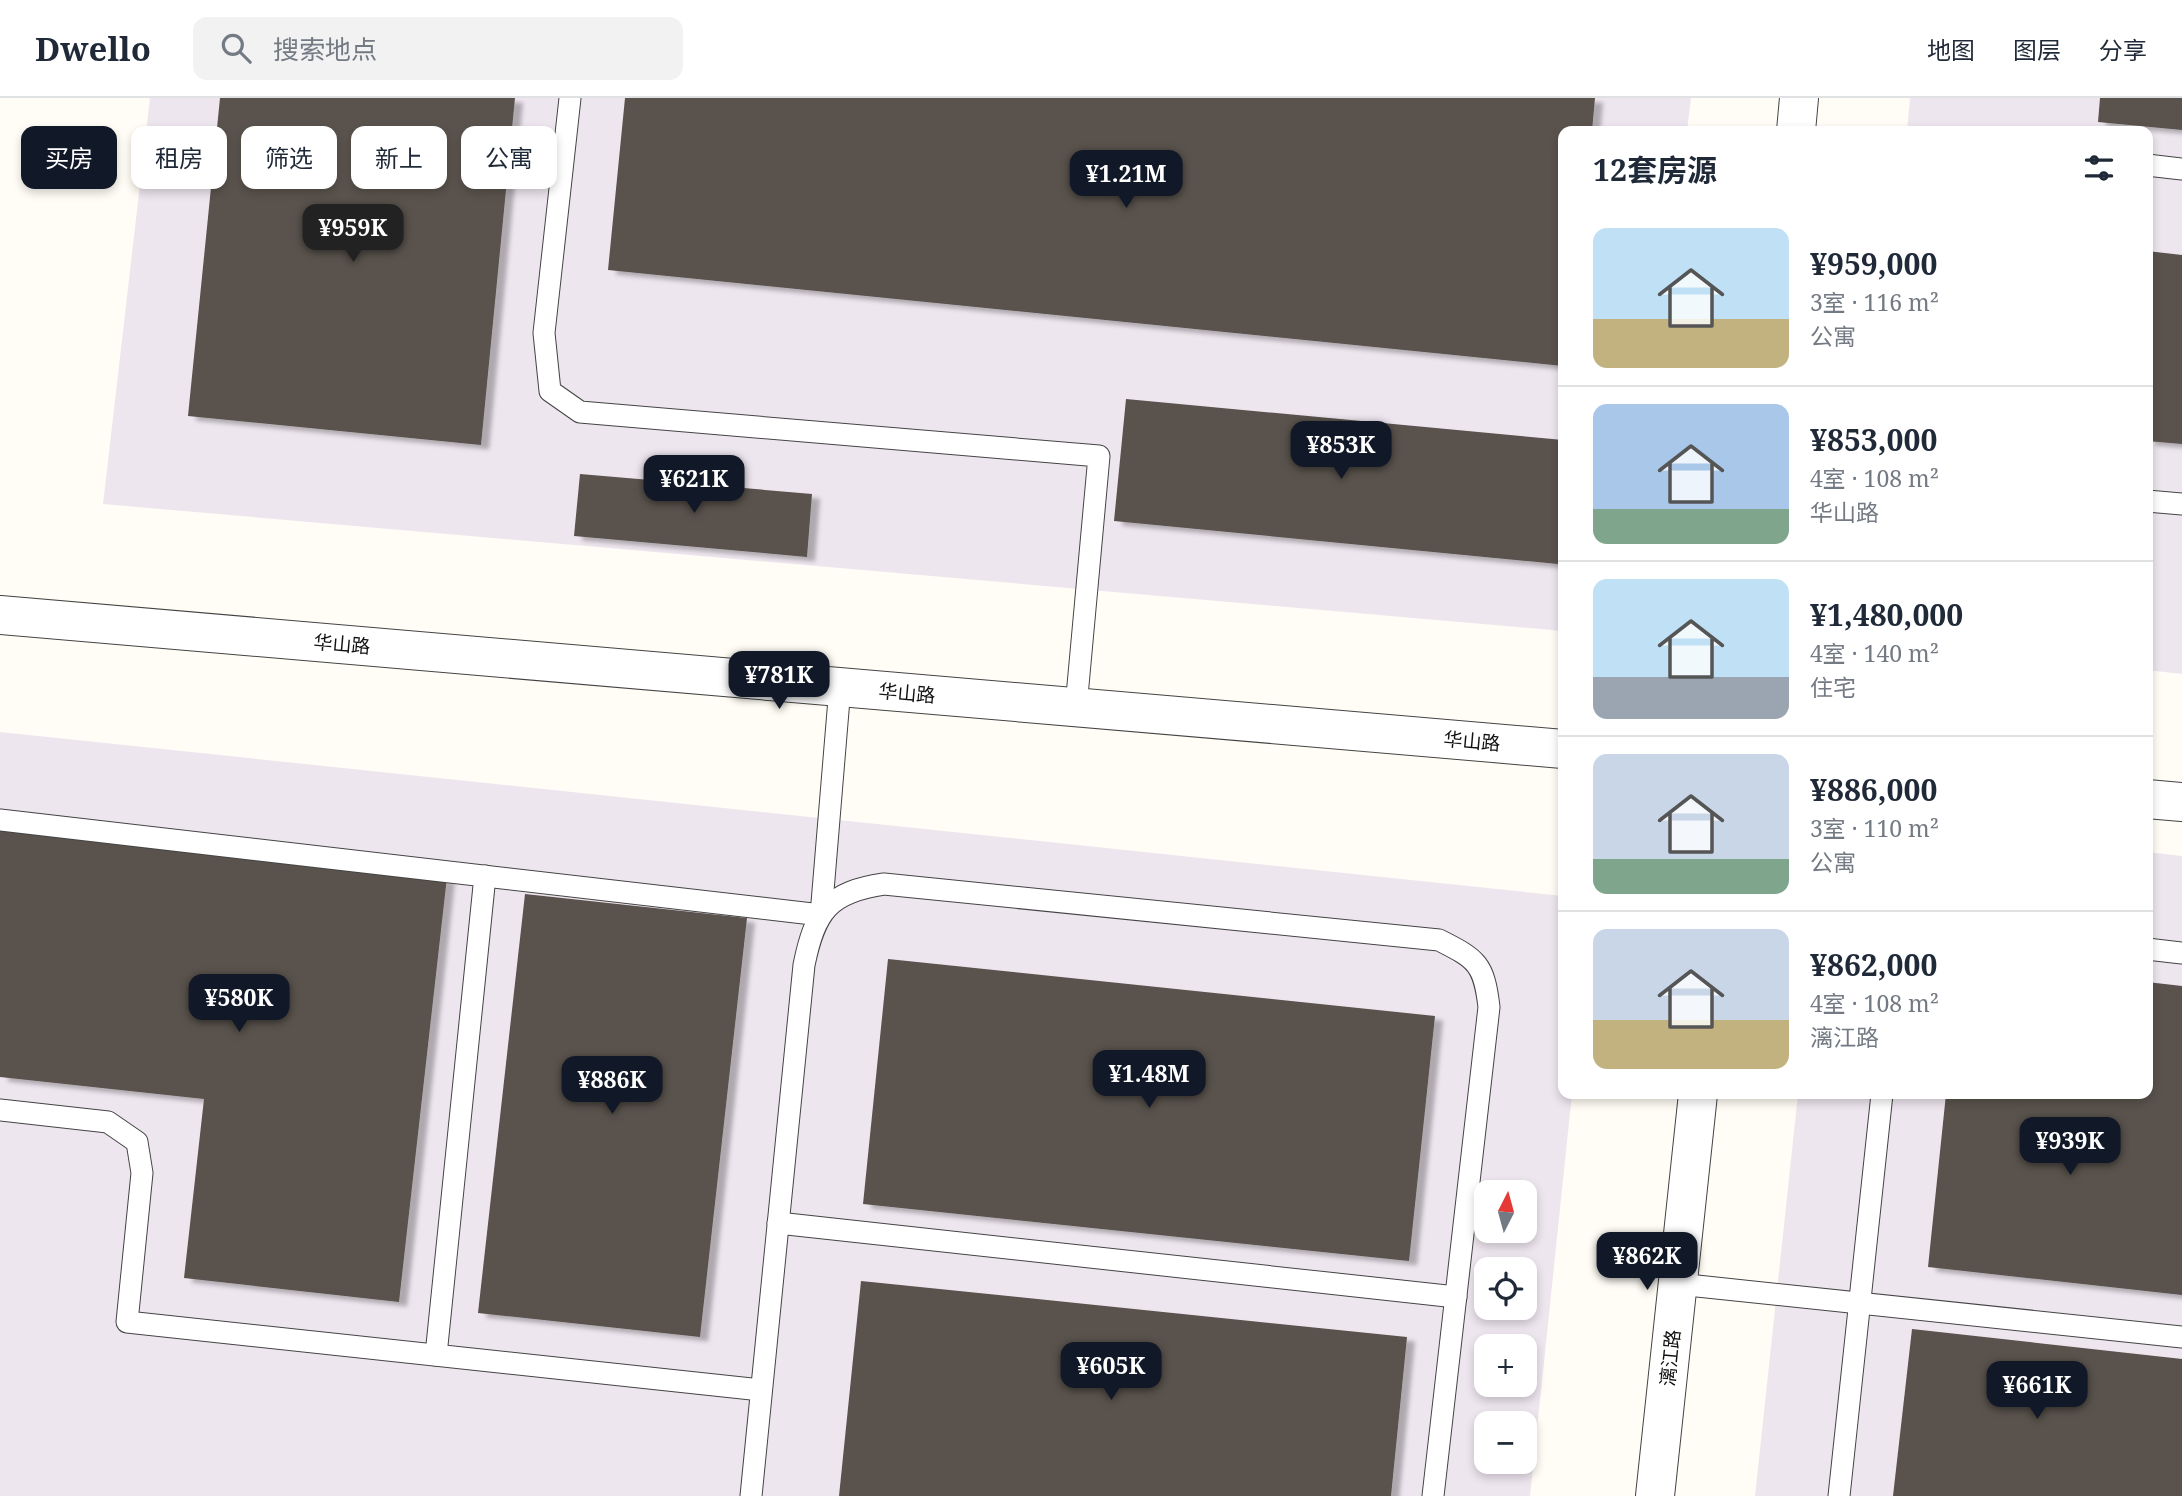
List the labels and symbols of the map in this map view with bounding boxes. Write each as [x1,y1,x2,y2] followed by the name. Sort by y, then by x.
[1069,150,1183,210] pin: ¥1.21M
[304,204,402,264] pin: ¥959K
[1292,422,1390,481] pin: ¥853K
[645,456,743,515] pin: ¥621K
[312,629,372,659] street label: 华山路
[730,652,828,711] pin: ¥781K
[877,678,937,708] street label: 华山路
[1442,726,1502,756] street label: 华山路
[190,974,288,1034] pin: ¥580K
[1092,1051,1206,1110] pin: ¥1.48M
[563,1056,661,1116] pin: ¥886K
[2021,1118,2119,1177] pin: ¥939K
[1474,1180,1536,1242] north arrow
[1598,1232,1696,1292] pin: ¥862K
[1654,1328,1686,1388] street label: 漓江路
[1062,1342,1160,1402] pin: ¥605K
[1988,1362,2086,1421] pin: ¥661K

